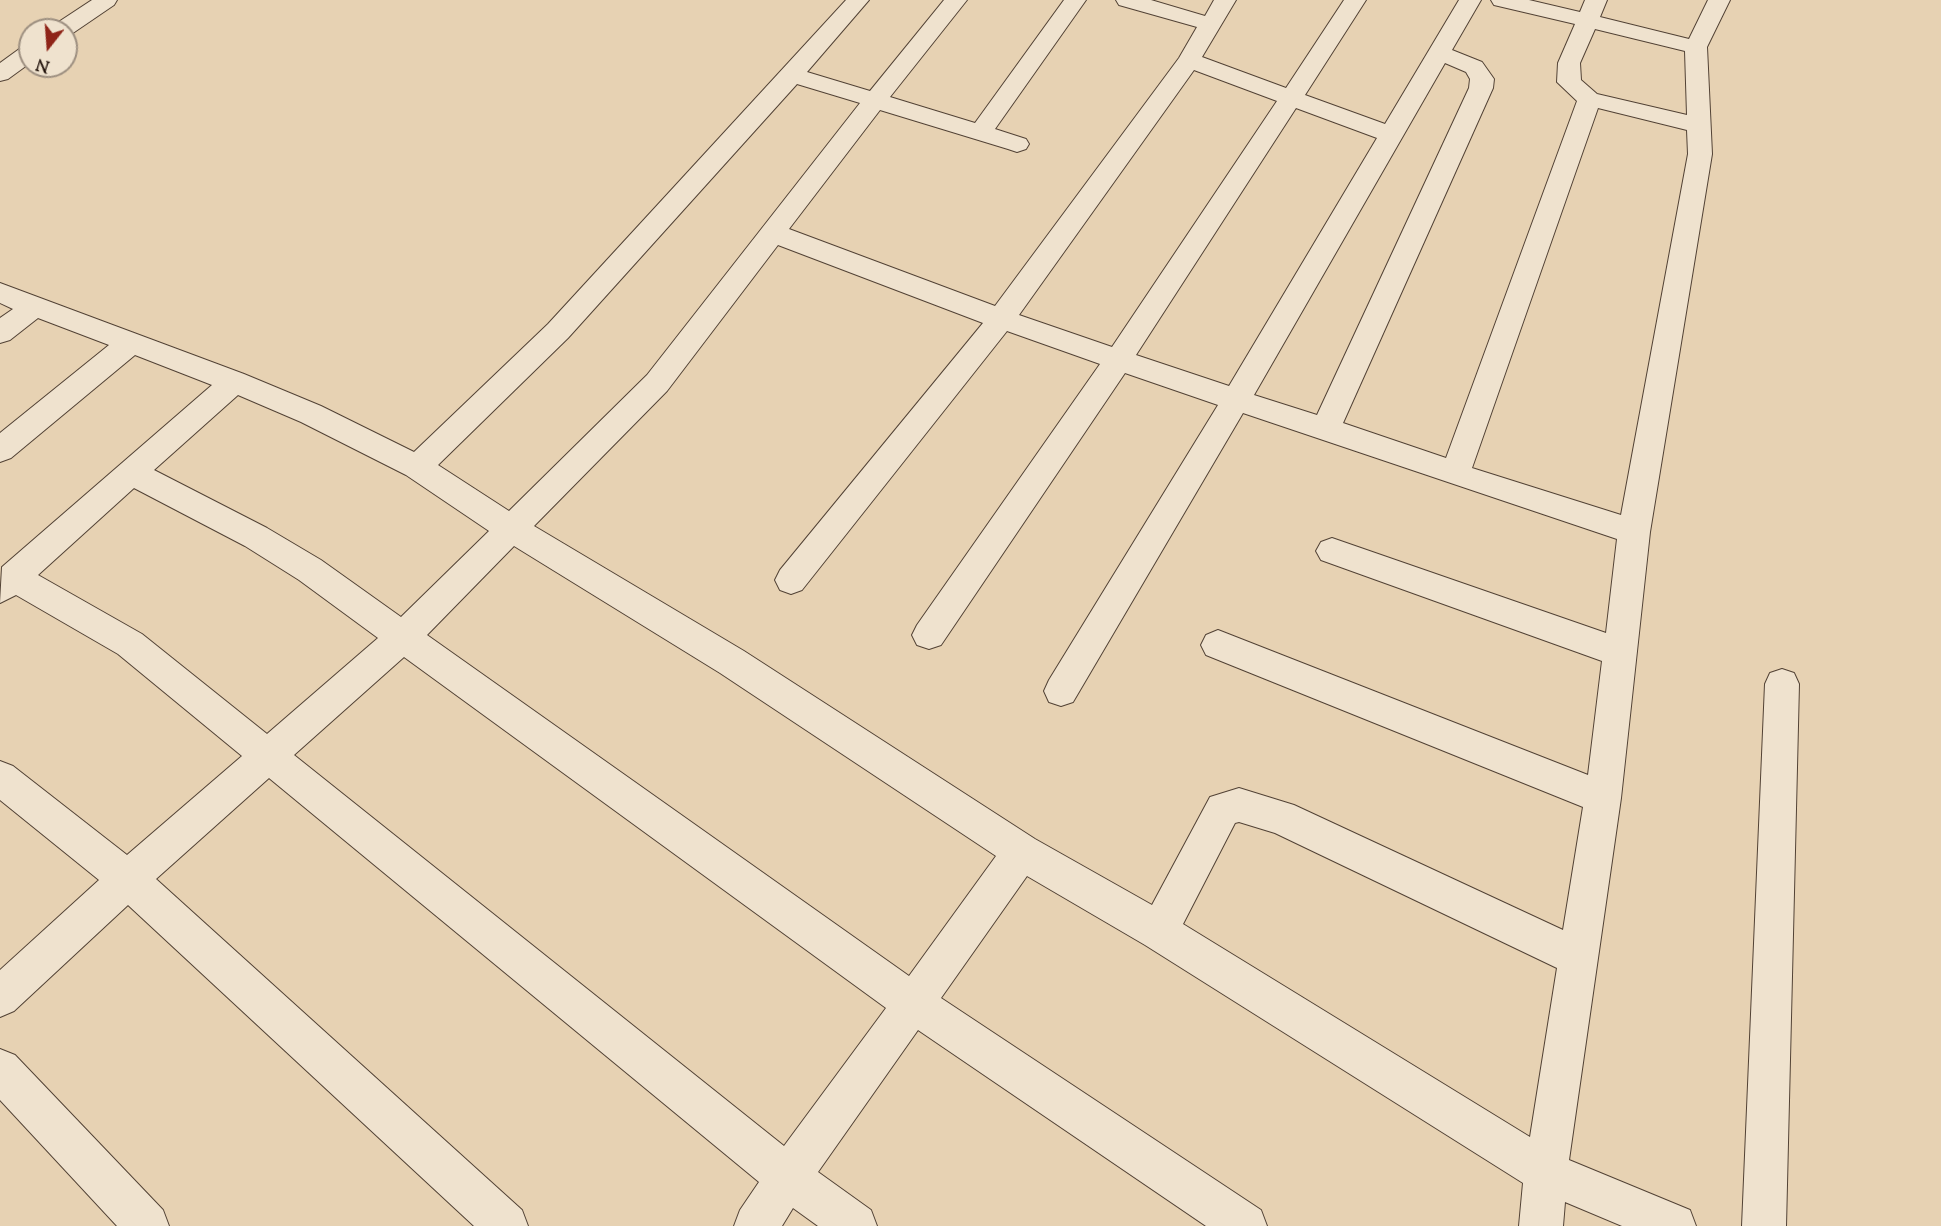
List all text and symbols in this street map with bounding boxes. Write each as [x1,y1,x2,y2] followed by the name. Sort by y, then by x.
[18,18,78,78] north arrow
[34,51,53,77] text: N

